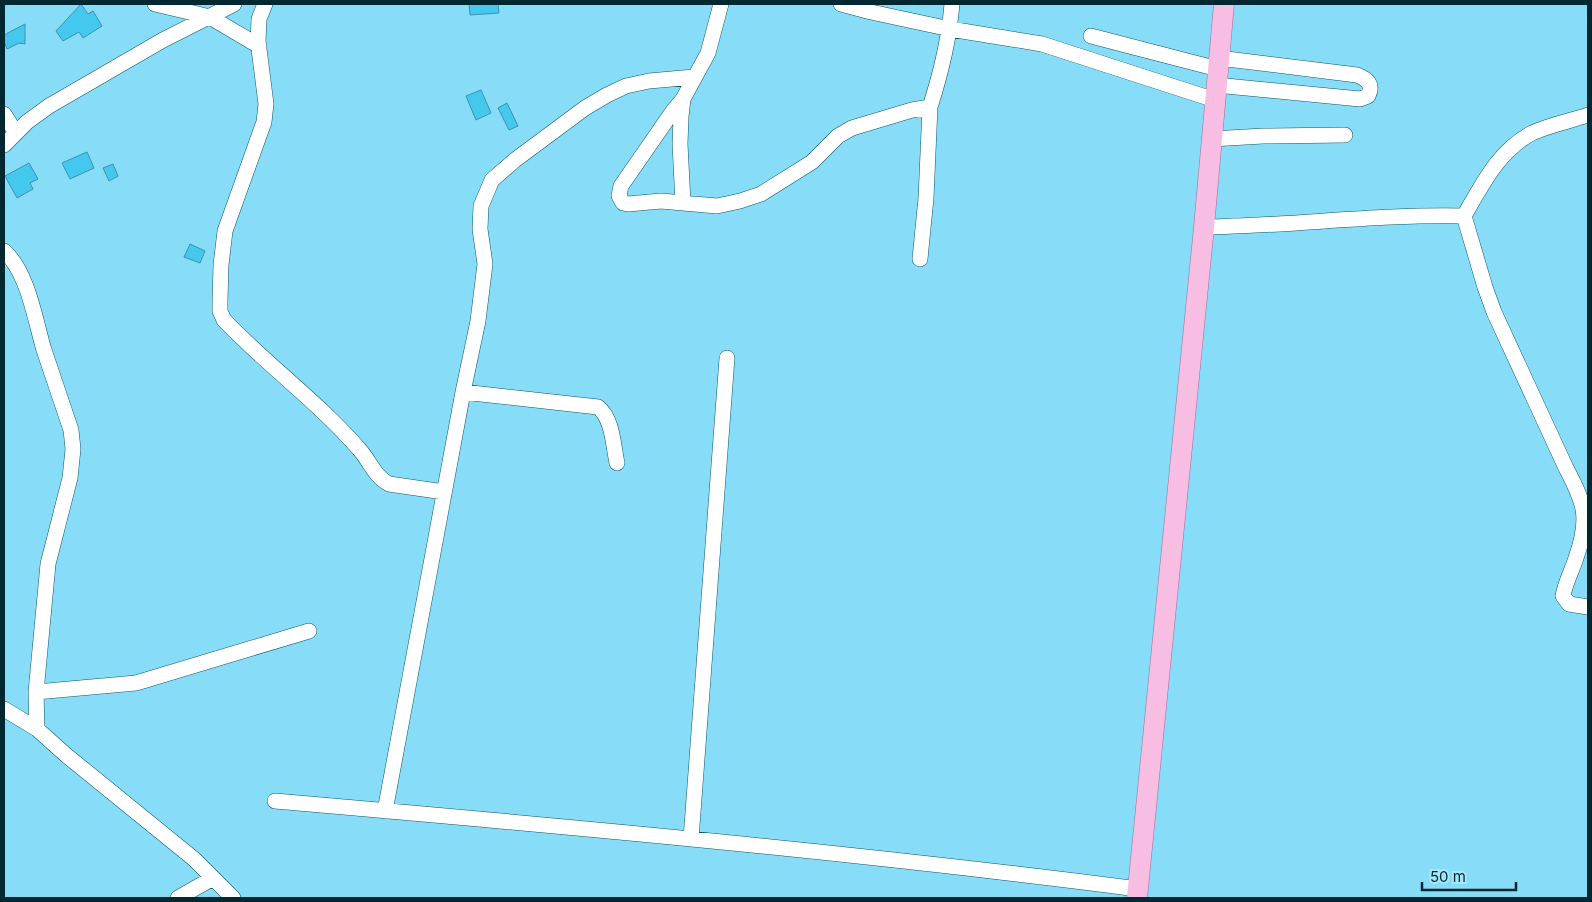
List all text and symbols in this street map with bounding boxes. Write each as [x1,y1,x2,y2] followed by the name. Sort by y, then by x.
[1422,860,1516,892] scale bar
[1430,867,1466,886] text: 50 m

